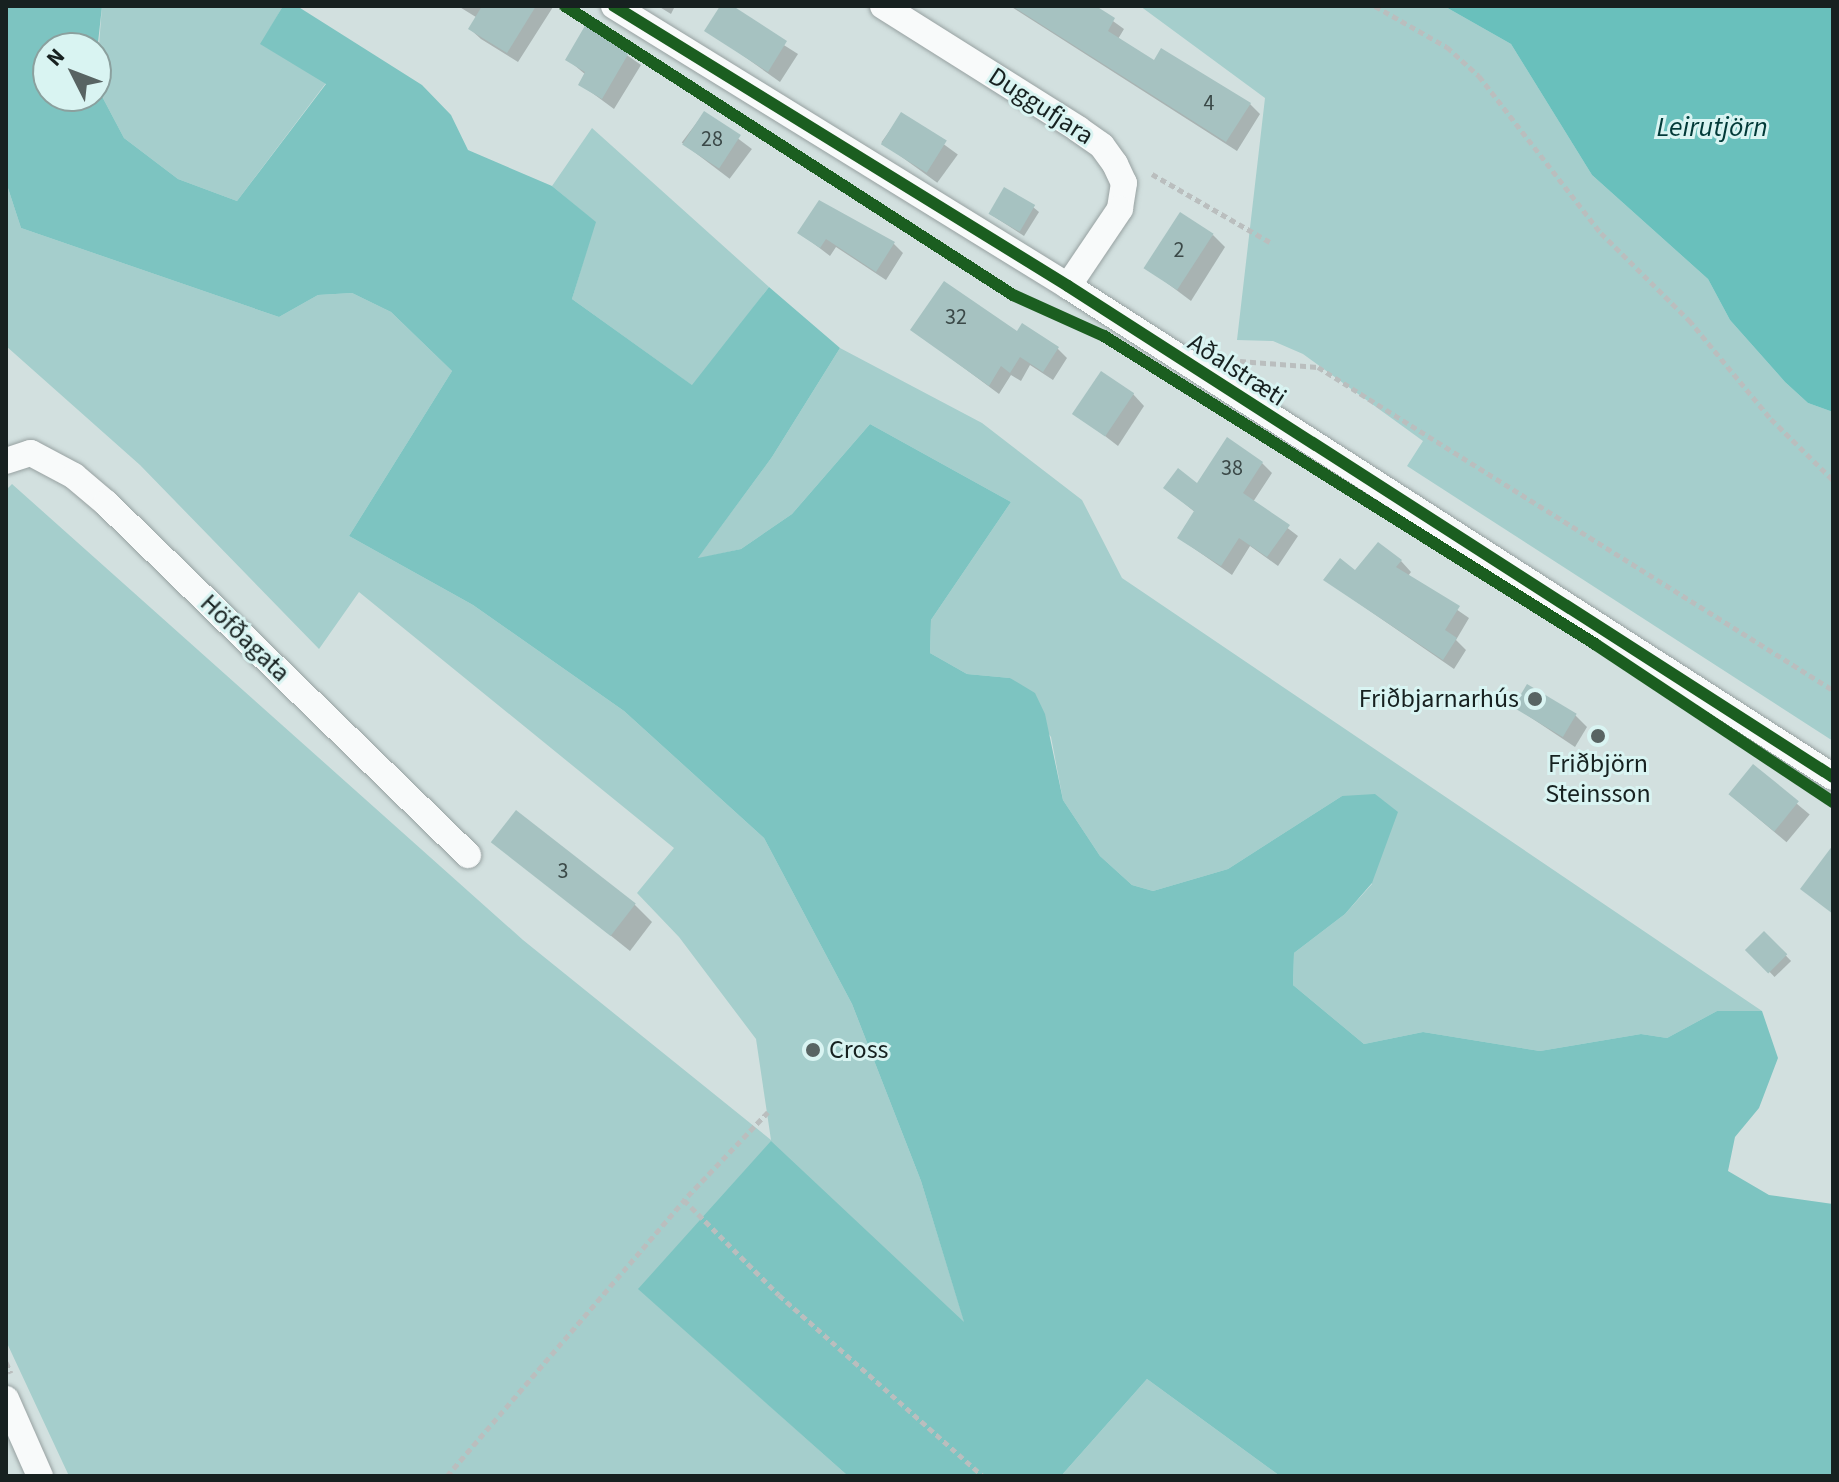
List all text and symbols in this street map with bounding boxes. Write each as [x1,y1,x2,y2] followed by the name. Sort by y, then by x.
[32,32,112,112] north arrow
[39,41,72,73] text: N
[983,61,1099,151] street label: Duggufjara
[1204,91,1214,117] house number: 4
[1656,110,1768,144] water label: Leirutjörn
[701,127,723,153] house number: 28
[1174,238,1184,264] house number: 2
[945,305,967,331] house number: 32
[1182,327,1292,413] street label: Aðalstræti
[1221,456,1243,482] house number: 38
[194,588,296,688] street label: Höfðagata
[1359,683,1519,715] place label: Friðbjarnarhús
[1526,690,1544,708] marker: Friðbjarnarhús
[1589,727,1607,745] marker: Friðbjörn Steinsson
[1545,748,1651,810] place label: Friðbjörn Steinsson
[558,859,568,885] house number: 3
[829,1034,888,1066] place label: Cross
[804,1041,822,1059] marker: Cross

